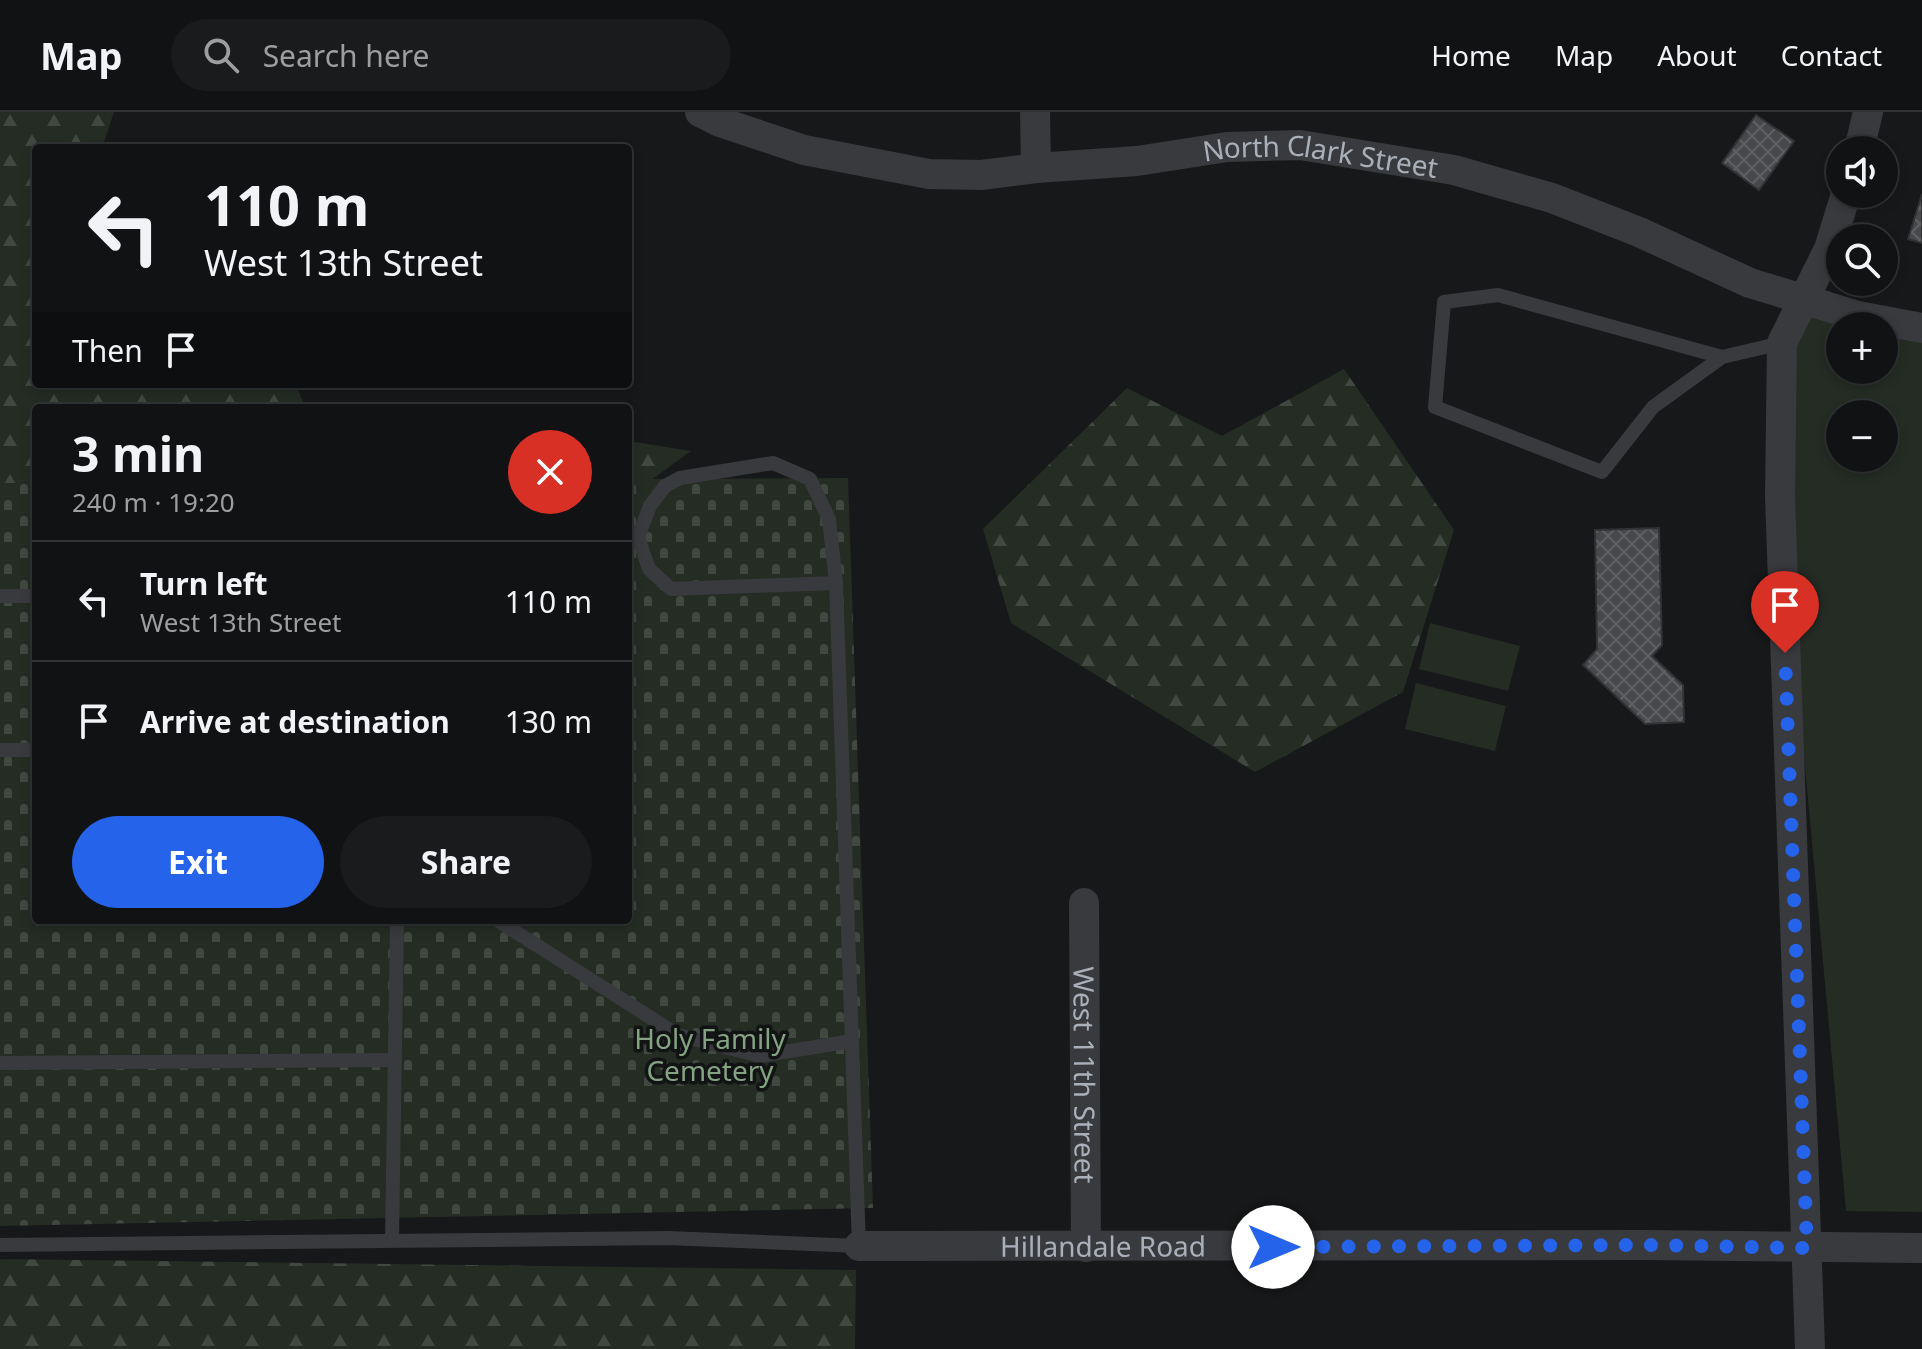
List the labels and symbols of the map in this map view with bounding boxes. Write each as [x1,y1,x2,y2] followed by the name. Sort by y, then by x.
[1200,126,1441,186] street label: North Clark Street
[1751,571,1819,653] pin
[1065,966,1105,1184] street label: West 11th Street
[634,1019,787,1089] park label: Holy Family Cemetery
[1231,1205,1315,1289] position arrow
[1000,1227,1206,1265] street label: Hillandale Road

